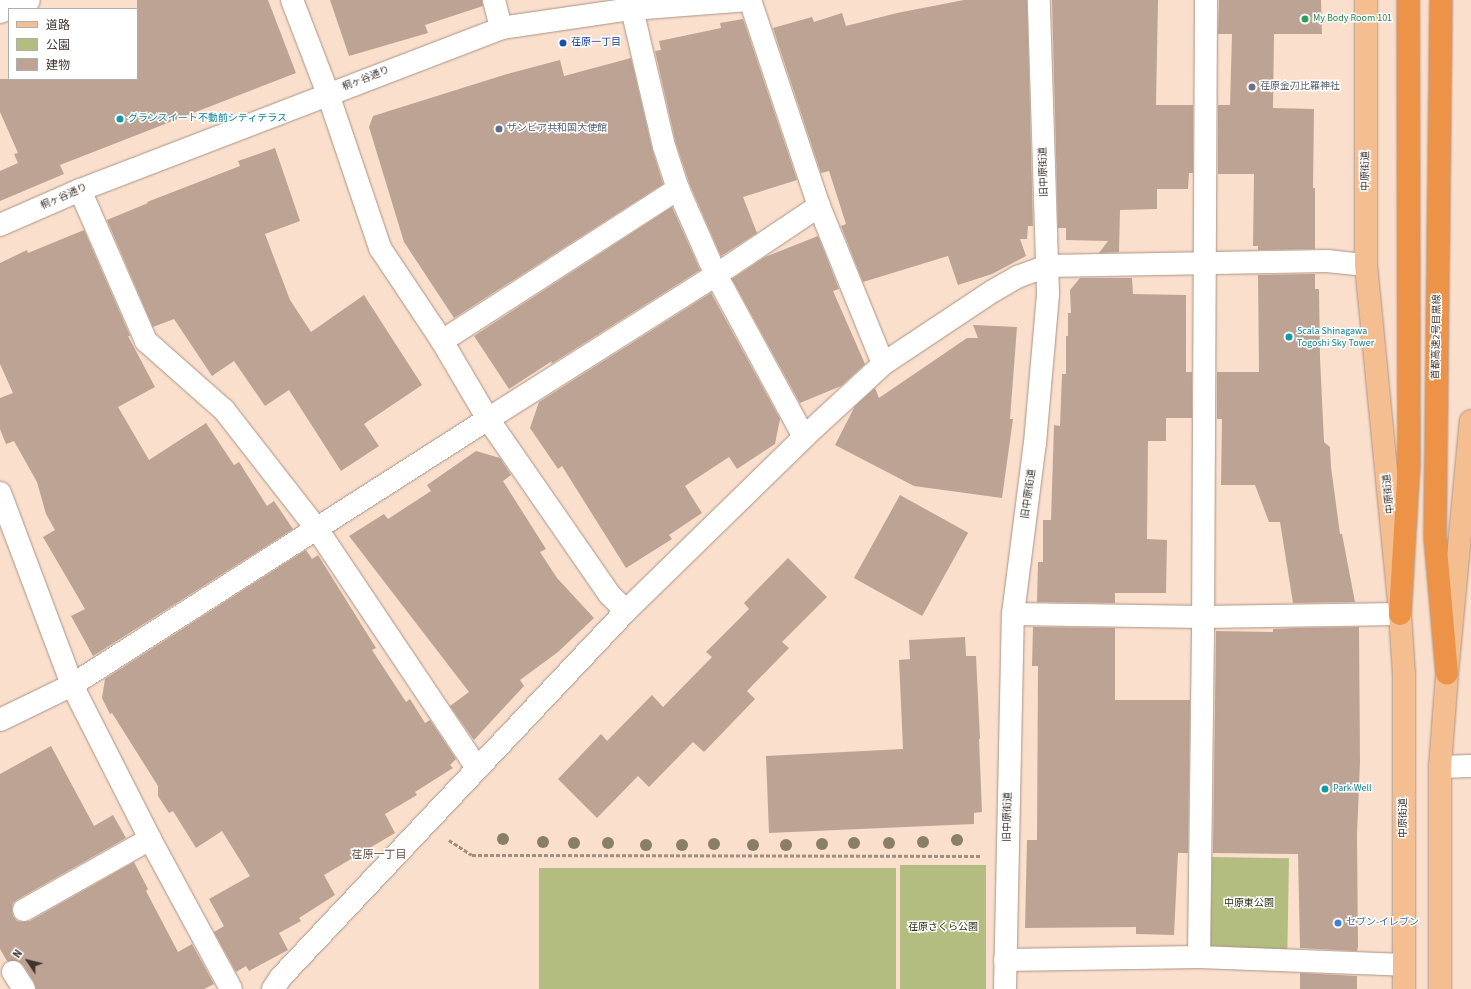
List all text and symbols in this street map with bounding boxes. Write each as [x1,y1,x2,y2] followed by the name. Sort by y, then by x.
[8,8,138,80] legend
[1313,13,1392,25] place label: My Body Room 101
[1300,14,1310,24] marker: My Body Room 101
[46,17,70,34] text: 道路
[46,37,70,54] text: 公園
[571,37,621,49] place label: 荏原一丁目
[558,38,568,48] marker: 荏原一丁目
[46,57,70,74] text: 建物
[341,64,391,94] street label: 桐ヶ谷通り
[1260,81,1340,93] place label: 荏原金刀比羅神社
[1247,82,1257,92] marker: 荏原金刀比羅神社
[128,113,288,125] place label: グランスイート不動前シティテラス
[115,114,125,124] marker: グランスイート不動前シティテラス
[507,123,607,135] place label: ザンビア共和国大使館
[494,124,504,134] marker: ザンビア共和国大使館
[1037,147,1051,197] street label: 旧中原街道
[1360,151,1372,191] street label: 中原街道
[39,182,89,212] street label: 桐ヶ谷通り
[1430,294,1444,380] street label: 首都高速2号目黒線
[1297,325,1374,348] place label: Scala Shinagawa Togoshi Sky Tower
[1284,332,1294,342] marker: Scala Shinagawa Togoshi Sky Tower
[1020,468,1038,520] street label: 旧中原街道
[1381,473,1397,515] street label: 中原街道
[1333,783,1372,795] place label: Park Well
[1320,784,1330,794] marker: Park Well
[1002,792,1014,842] street label: 旧中原街道
[1398,798,1410,838] street label: 中原街道
[352,848,406,862] district label: 荏原一丁目
[1224,898,1274,910] park label: 中原東公園
[1346,917,1419,929] place label: セブン-イレブン
[1333,918,1343,928] marker: セブン-イレブン
[908,922,978,934] park label: 荏原さくら公園
[8,941,48,981] north arrow
[10,947,26,961] text: N

